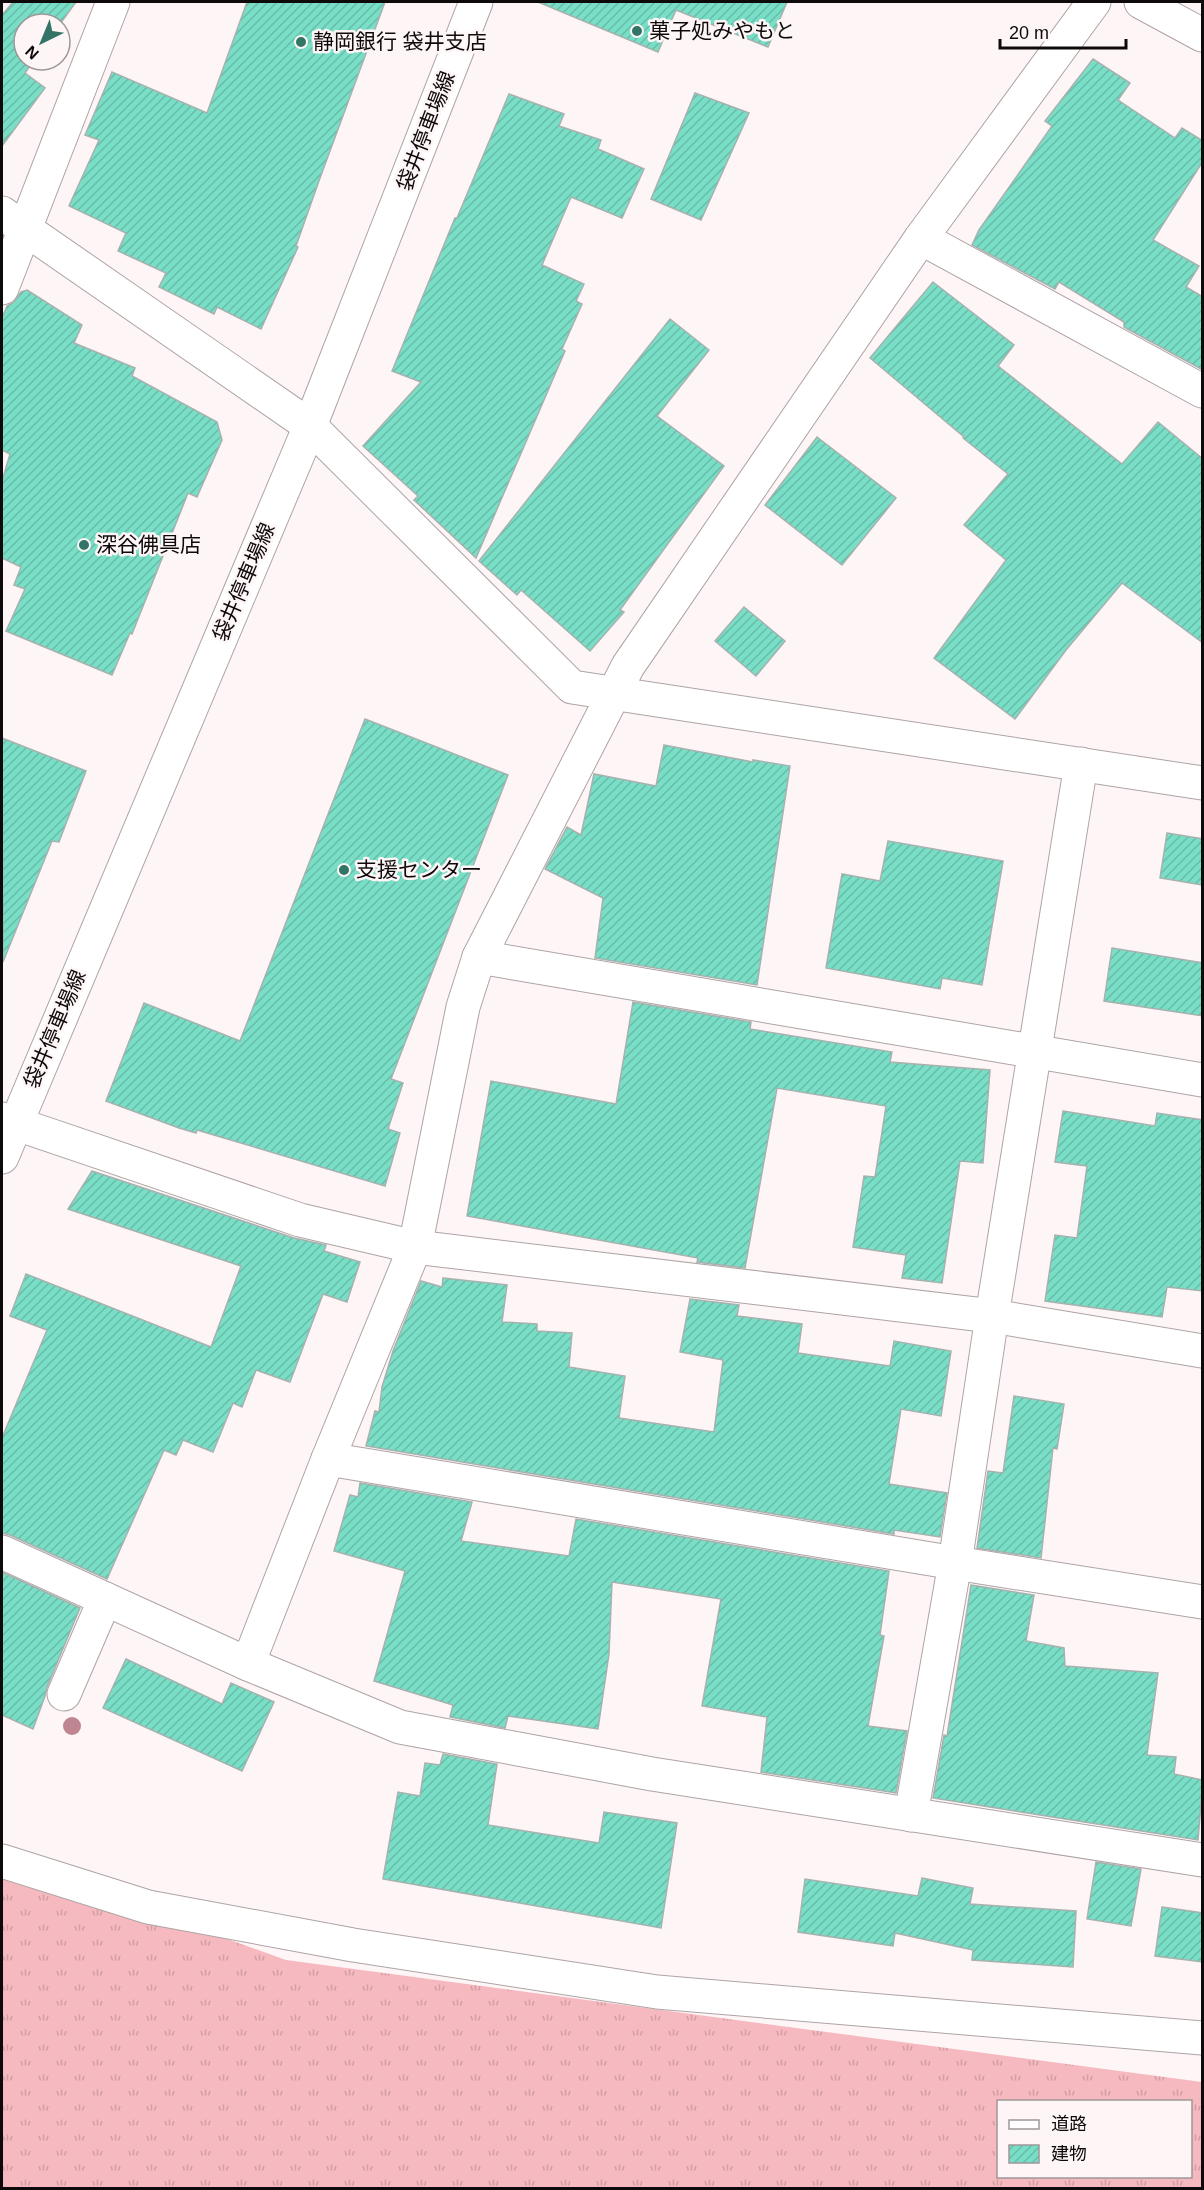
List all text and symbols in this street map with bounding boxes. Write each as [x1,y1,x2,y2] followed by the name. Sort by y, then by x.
[12,12,72,72] north arrow
[1000,12,1126,50] scale bar
[649,19,796,42] place label: 菓子処みやもと
[1009,23,1049,43] text: 20 m
[630,24,644,38] marker: 菓子処みやもと
[313,30,487,53] place label: 静岡銀行 袋井支店
[294,35,308,49] marker: 静岡銀行 袋井支店
[22,42,42,63] text: N
[392,68,459,194] street label: 袋井停車場線
[208,519,279,644] street label: 袋井停車場線
[96,533,201,556] place label: 深谷佛具店
[77,538,91,552] marker: 深谷佛具店
[356,858,482,881] place label: 支援センター
[337,863,351,877] marker: 支援センター
[19,966,90,1091] street label: 袋井停車場線
[997,2100,1192,2178] legend
[1051,2114,1087,2134] text: 道路
[1051,2144,1087,2164] text: 建物

